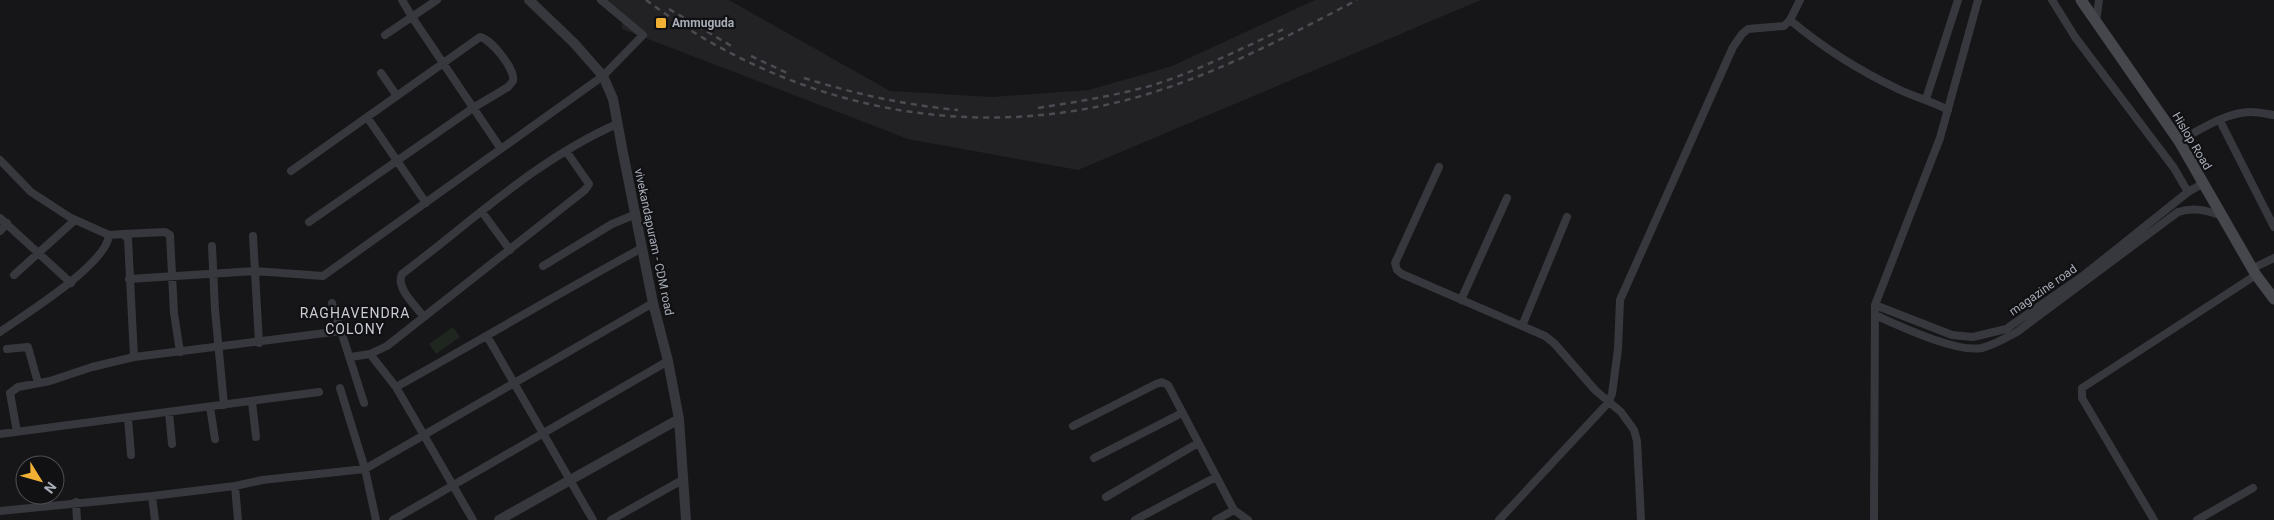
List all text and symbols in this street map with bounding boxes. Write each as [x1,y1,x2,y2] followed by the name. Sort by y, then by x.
[654,16,668,30] marker: Ammuguda
[672,16,735,30] place label: Ammuguda
[2169,110,2215,172] street label: Hislop Road
[632,167,676,317] street label: vivekandapuram - CDM road
[2007,262,2079,318] street label: magazine road
[300,305,410,337] district label: RAGHAVENDRA COLONY
[15,455,65,505] north arrow
[41,479,60,497] text: N

